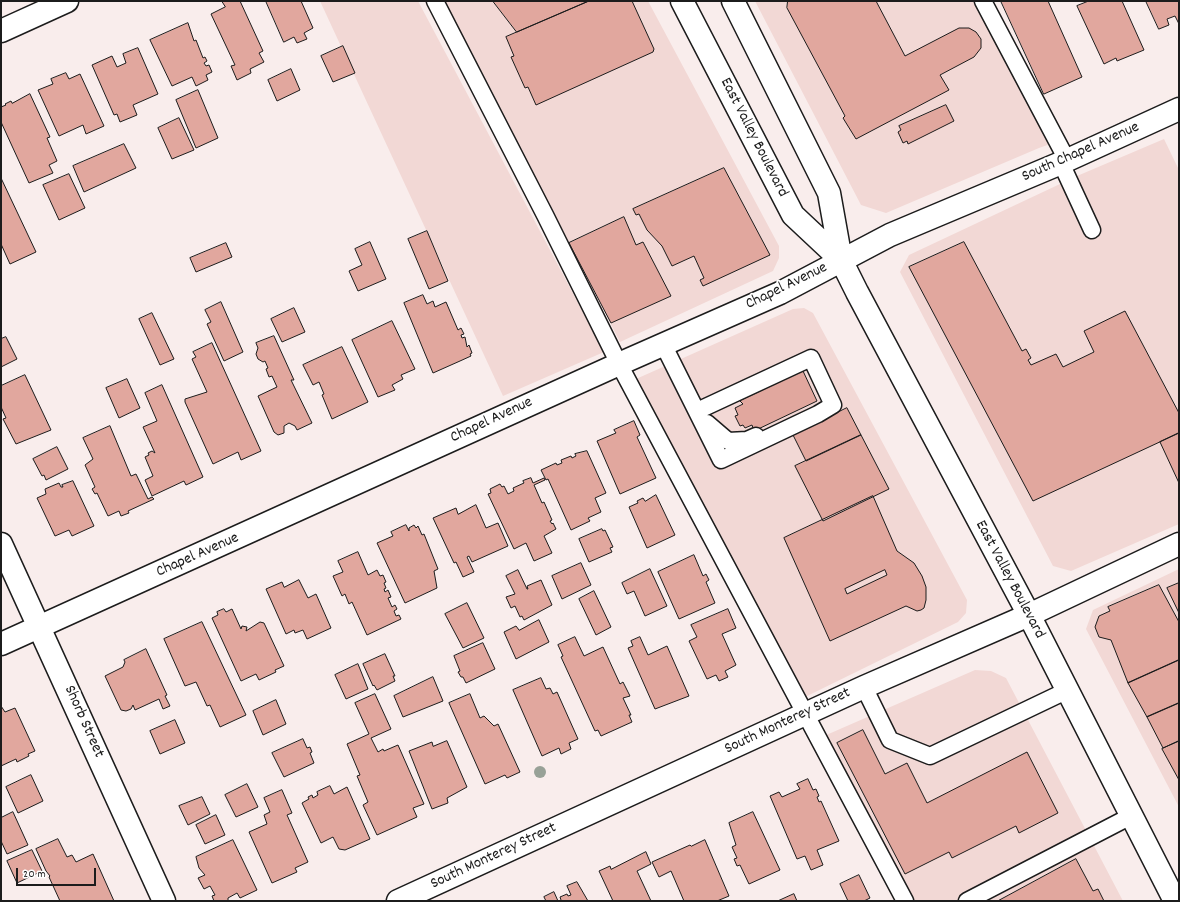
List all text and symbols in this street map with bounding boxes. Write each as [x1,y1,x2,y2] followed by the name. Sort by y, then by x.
[715,75,791,201] street label: East Valley Boulevard
[1019,119,1143,187] street label: South Chapel Avenue
[743,259,831,315] street label: Chapel Avenue
[448,394,536,448] street label: Chapel Avenue
[970,518,1048,642] street label: East Valley Boulevard
[154,529,242,583] street label: Chapel Avenue
[59,683,107,761] street label: Shorb Street
[722,684,854,760] street label: South Monterey Street
[428,819,560,895] street label: South Monterey Street
[18,860,98,886] scale bar
[23,866,46,883] text: 20 m

